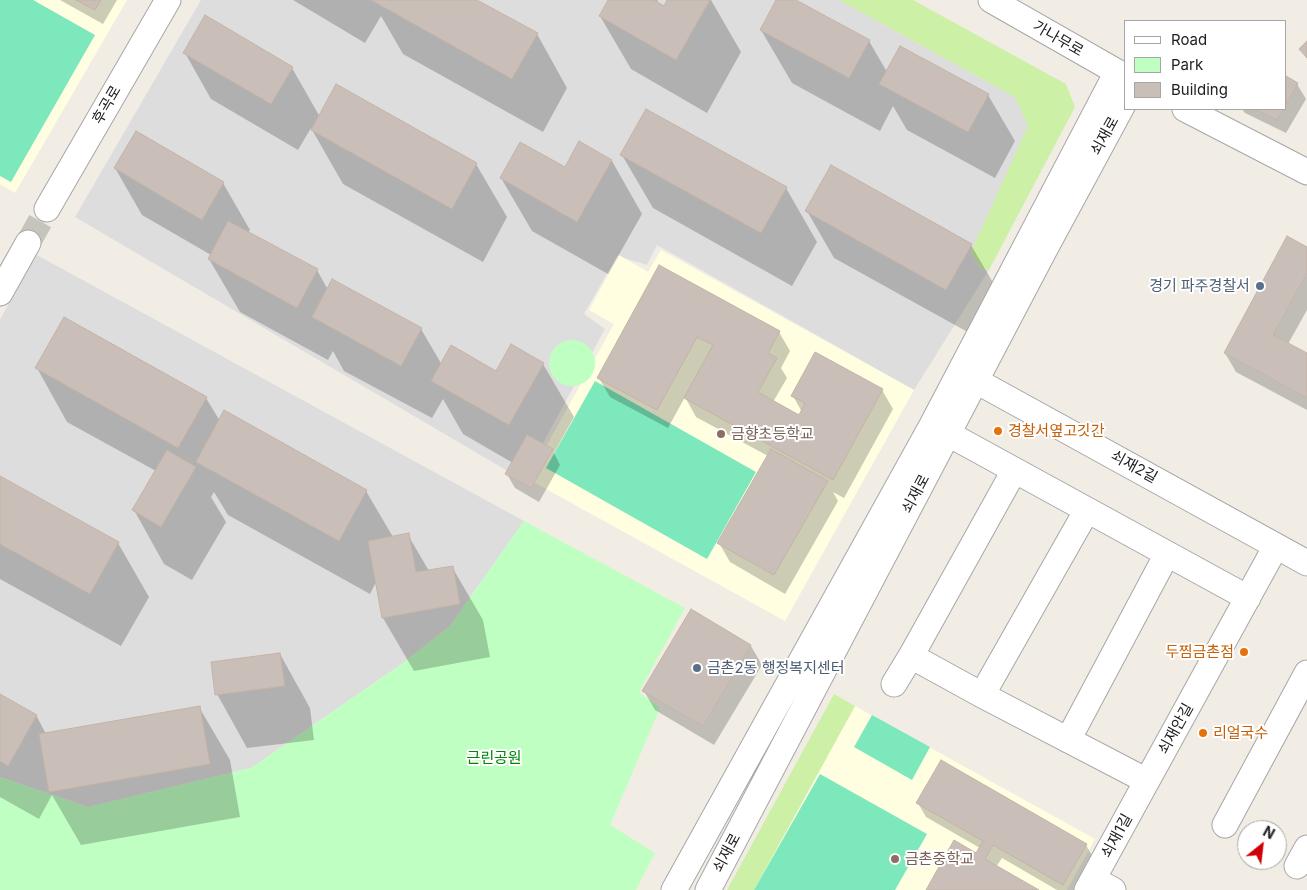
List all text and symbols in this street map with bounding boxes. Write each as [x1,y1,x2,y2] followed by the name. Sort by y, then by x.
[1030,17,1086,61] street label: 가나무로
[1124,20,1287,110] legend
[1171,30,1207,49] text: Road
[1171,55,1203,74] text: Park
[1171,80,1228,99] text: Building
[89,83,125,127] street label: 후곡로
[1087,114,1123,158] street label: 쇠재로
[1149,277,1250,295] place label: 경기 파주경찰서
[1254,280,1266,292] marker: 경기 파주경찰서
[1008,422,1105,440] place label: 경찰서옆고깃간
[731,425,814,443] place label: 금향초등학교
[992,425,1004,437] marker: 경찰서옆고깃간
[715,428,727,440] marker: 금향초등학교
[1108,447,1160,487] street label: 쇠재2길
[898,471,934,517] street label: 쇠재로
[1165,643,1234,661] place label: 두찜금촌점
[1238,646,1250,658] marker: 두찜금촌점
[707,659,845,677] place label: 금촌2동 행정복지센터
[691,662,703,674] marker: 금촌2동 행정복지센터
[1155,700,1197,758] street label: 쇠재안길
[1213,724,1268,742] place label: 리얼국수
[1197,727,1209,739] marker: 리얼국수
[466,749,522,767] park label: 근린공원
[1098,811,1136,861] street label: 쇠재1길
[1237,820,1287,870] north arrow
[1260,822,1278,842] text: N
[709,830,745,876] street label: 쇠재로
[905,850,974,868] place label: 금촌중학교
[889,853,901,865] marker: 금촌중학교

